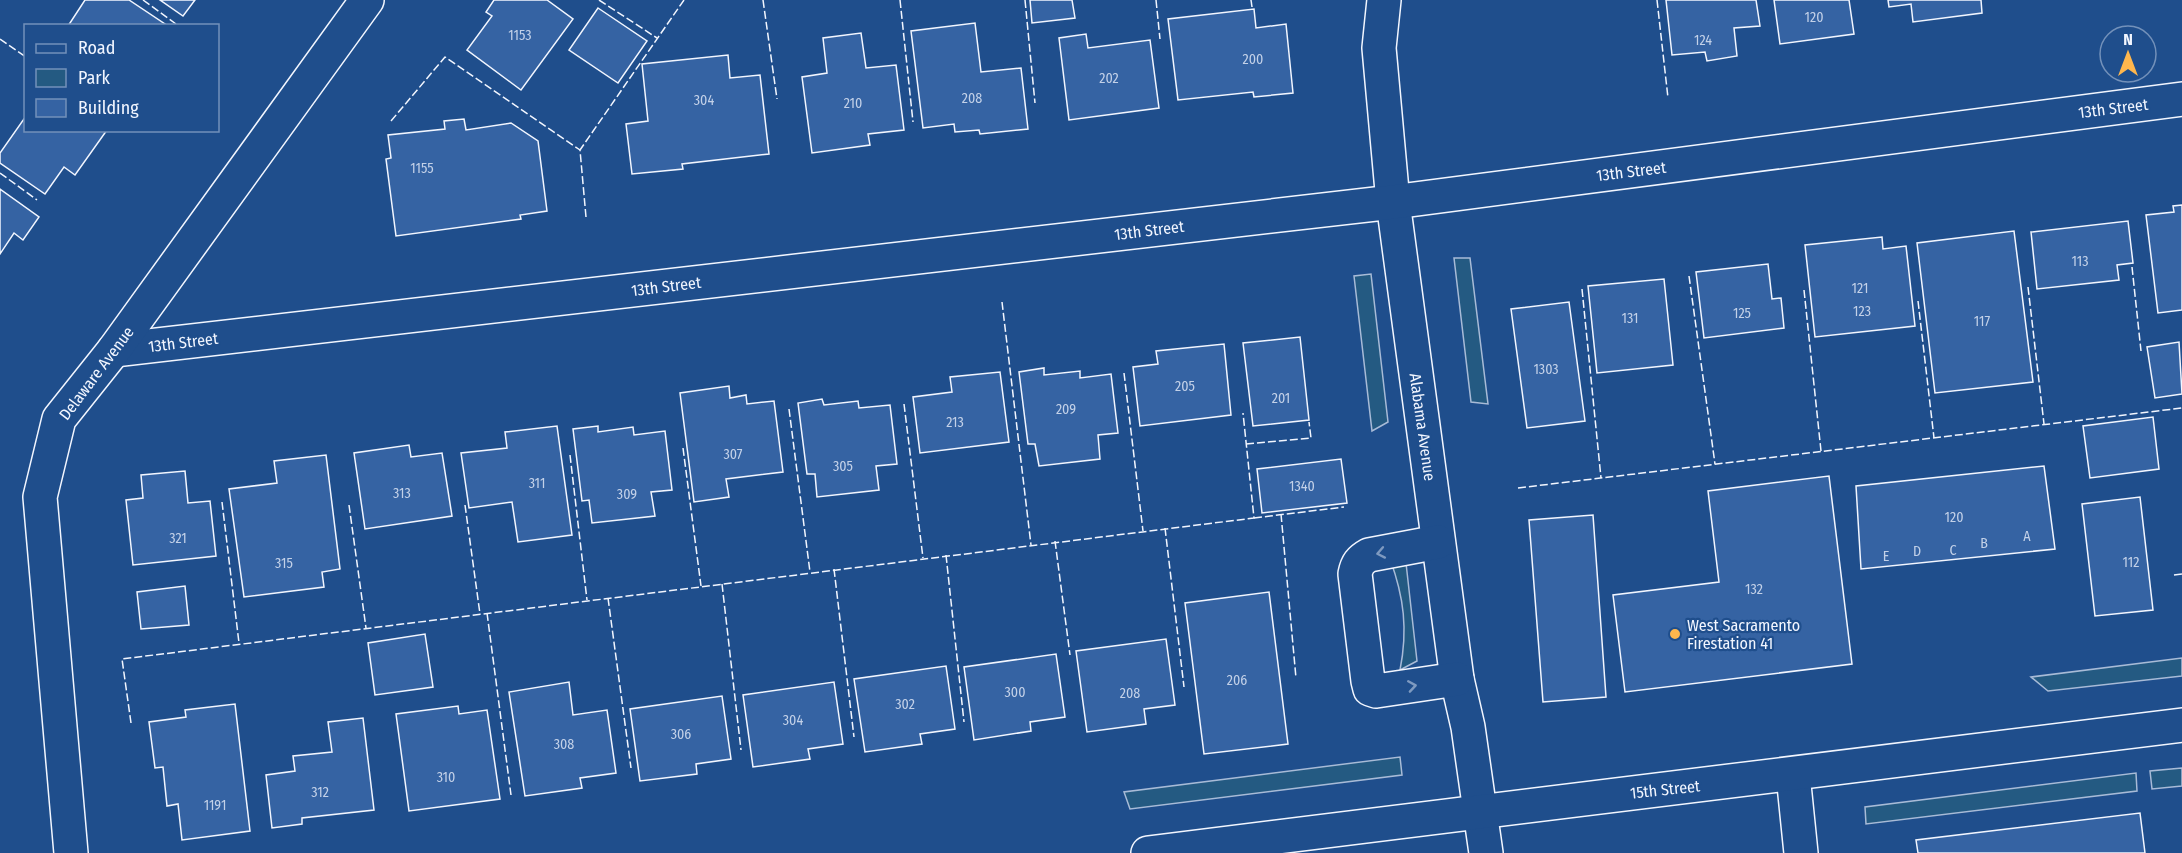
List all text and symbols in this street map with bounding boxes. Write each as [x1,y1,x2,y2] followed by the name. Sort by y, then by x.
[1805,9,1823,26] house number: 120
[24,24,219,132] legend
[2098,24,2158,84] north arrow
[508,27,532,44] house number: 1153
[2123,30,2133,49] text: N
[1694,32,1712,49] house number: 124
[78,37,115,59] text: Road
[1243,51,1263,68] house number: 200
[78,67,111,89] text: Park
[1099,70,1119,87] house number: 202
[962,90,982,107] house number: 208
[694,92,714,109] house number: 304
[844,95,862,112] house number: 210
[2077,95,2150,122] street label: 13th Street
[78,97,139,119] text: Building
[1595,158,1668,185] street label: 13th Street
[410,160,434,177] house number: 1155
[1113,217,1186,244] street label: 13th Street
[2071,253,2089,270] house number: 113
[630,273,703,300] street label: 13th Street
[1852,280,1868,297] house number: 121
[1853,303,1871,320] house number: 123
[1733,305,1751,322] house number: 125
[1622,310,1638,327] house number: 131
[1974,313,1991,330] house number: 117
[55,323,138,424] street label: Delaware Avenue
[147,329,220,356] street label: 13th Street
[1533,361,1559,378] house number: 1303
[1406,372,1439,482] street label: Alabama Avenue
[1175,378,1195,395] house number: 205
[1272,390,1290,407] house number: 201
[1056,401,1076,418] house number: 209
[946,414,964,431] house number: 213
[723,446,743,463] house number: 307
[833,458,853,475] house number: 305
[529,475,545,492] house number: 311
[1289,478,1315,495] house number: 1340
[393,485,411,502] house number: 313
[617,486,637,503] house number: 309
[1945,509,1963,526] house number: 120
[2023,528,2031,545] house number: A
[169,530,187,547] house number: 321
[1980,535,1988,552] house number: B
[1949,542,1957,559] house number: C
[1913,543,1921,560] house number: D
[1376,546,1386,559] one-way arrow
[1883,548,1890,565] house number: E
[2123,554,2139,571] house number: 112
[275,555,293,572] house number: 315
[1745,581,1763,598] house number: 132
[1687,616,1800,653] place label: West Sacramento Firestation 41
[1668,627,1682,641] marker: West Sacramento Firestation 41
[1227,672,1247,689] house number: 206
[1407,681,1416,693] one-way arrow
[1005,684,1025,701] house number: 300
[1120,685,1140,702] house number: 208
[895,696,915,713] house number: 302
[783,712,803,729] house number: 304
[671,726,691,743] house number: 306
[554,736,574,753] house number: 308
[437,769,455,786] house number: 310
[1629,776,1702,803] street label: 15th Street
[311,784,329,801] house number: 312
[204,797,226,814] house number: 1191

